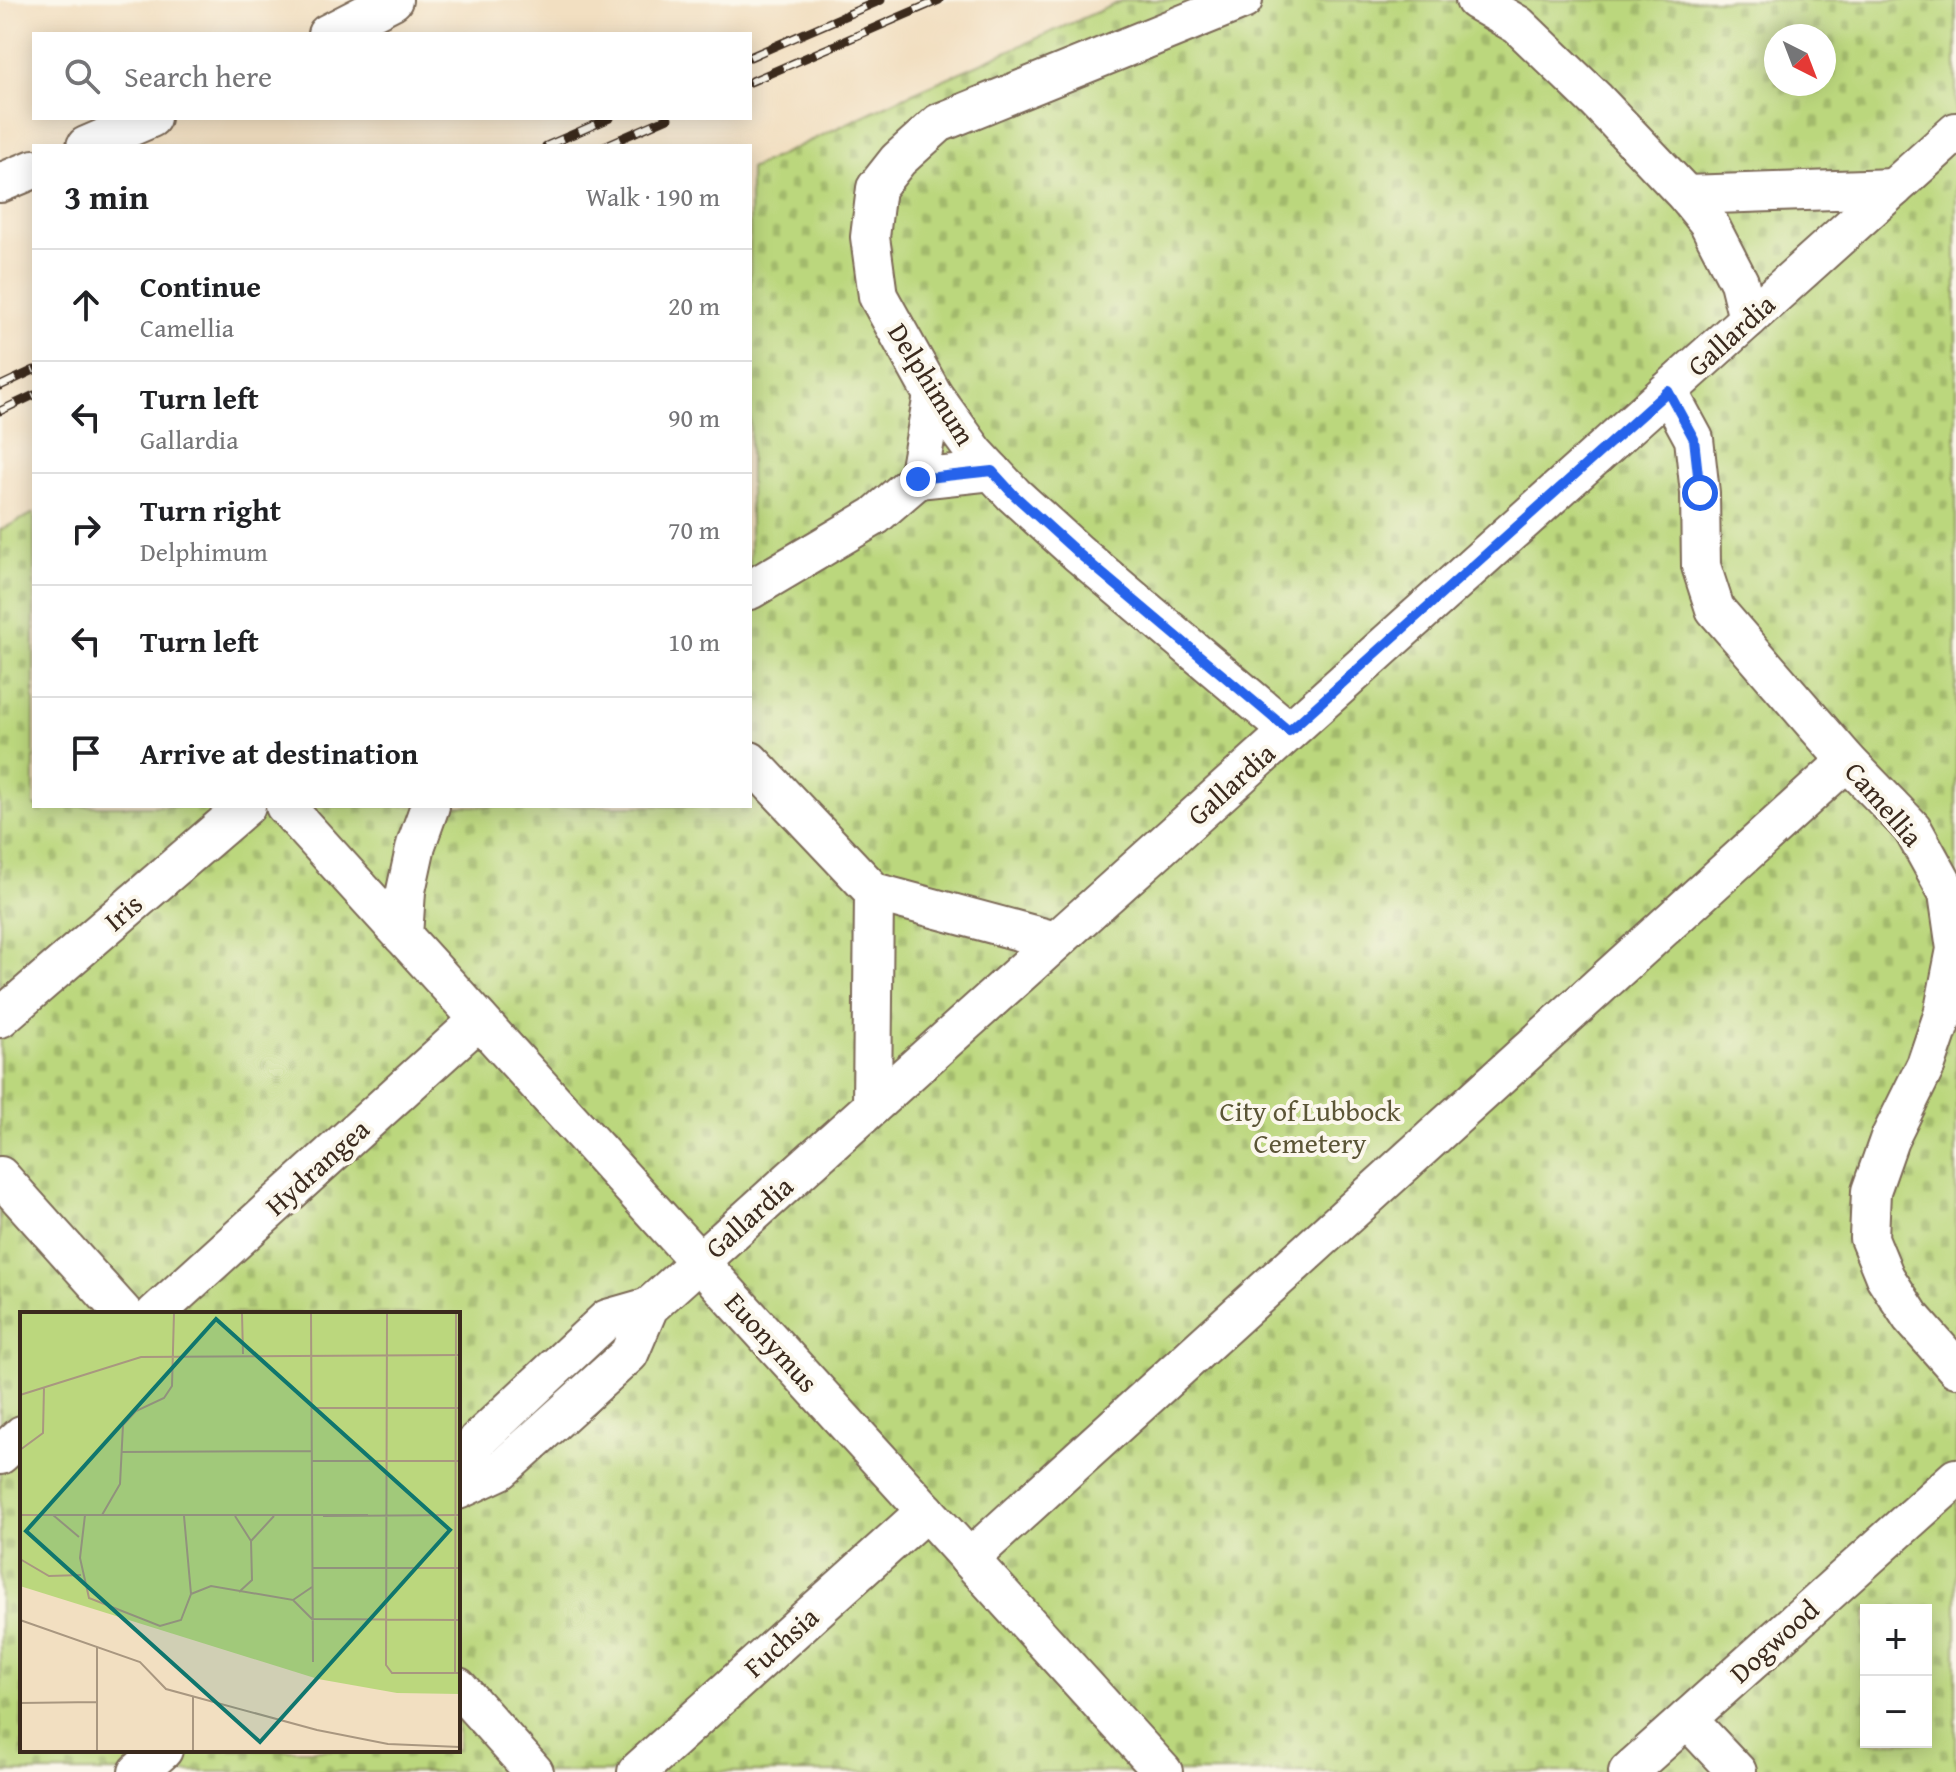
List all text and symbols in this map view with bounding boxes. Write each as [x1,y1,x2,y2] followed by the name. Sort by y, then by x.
[1764,24,1836,96] north arrow
[32,32,752,120] search box
[60,54,104,98] icon: search
[124,54,272,98] text: Search here
[64,172,149,221] text: 3 min
[586,177,720,216] text: Walk · 190 m
[140,264,261,308] text: Continue
[64,283,108,327] icon: ahead
[1678,283,1784,385] street label: Gallardia
[668,286,720,325] text: 20 m
[140,308,234,347] text: Camellia
[879,315,986,453] street label: Delphimum
[140,376,259,420] text: Turn left
[64,395,108,439] icon: left
[668,398,720,437] text: 90 m
[140,420,238,459] text: Gallardia
[900,461,936,497] route end
[1682,475,1718,511] route start
[140,488,281,532] text: Turn right
[64,507,108,551] icon: right
[668,510,720,549] text: 70 m
[140,532,268,571] text: Delphimum
[64,619,108,663] icon: left
[140,619,259,663] text: Turn left
[668,622,720,661] text: 10 m
[64,731,108,775] icon: arrive
[140,731,418,775] text: Arrive at destination
[1178,732,1284,834] street label: Gallardia
[1836,752,1934,856] street label: Camellia
[94,883,151,940] street label: Iris
[1220,1090,1401,1163] park label: City of Lubbock Cemetery
[255,1108,379,1225] street label: Hydrangea
[696,1165,802,1267] street label: Gallardia
[716,1282,829,1401] street label: Euonymus
[20,1312,460,1752] inset map
[1720,1589,1828,1692] street label: Dogwood
[734,1596,828,1687] street label: Fuchsia
[1860,1604,1932,1748] map controls
[1860,1604,1932,1676] button: +
[1860,1676,1932,1748] button: −

